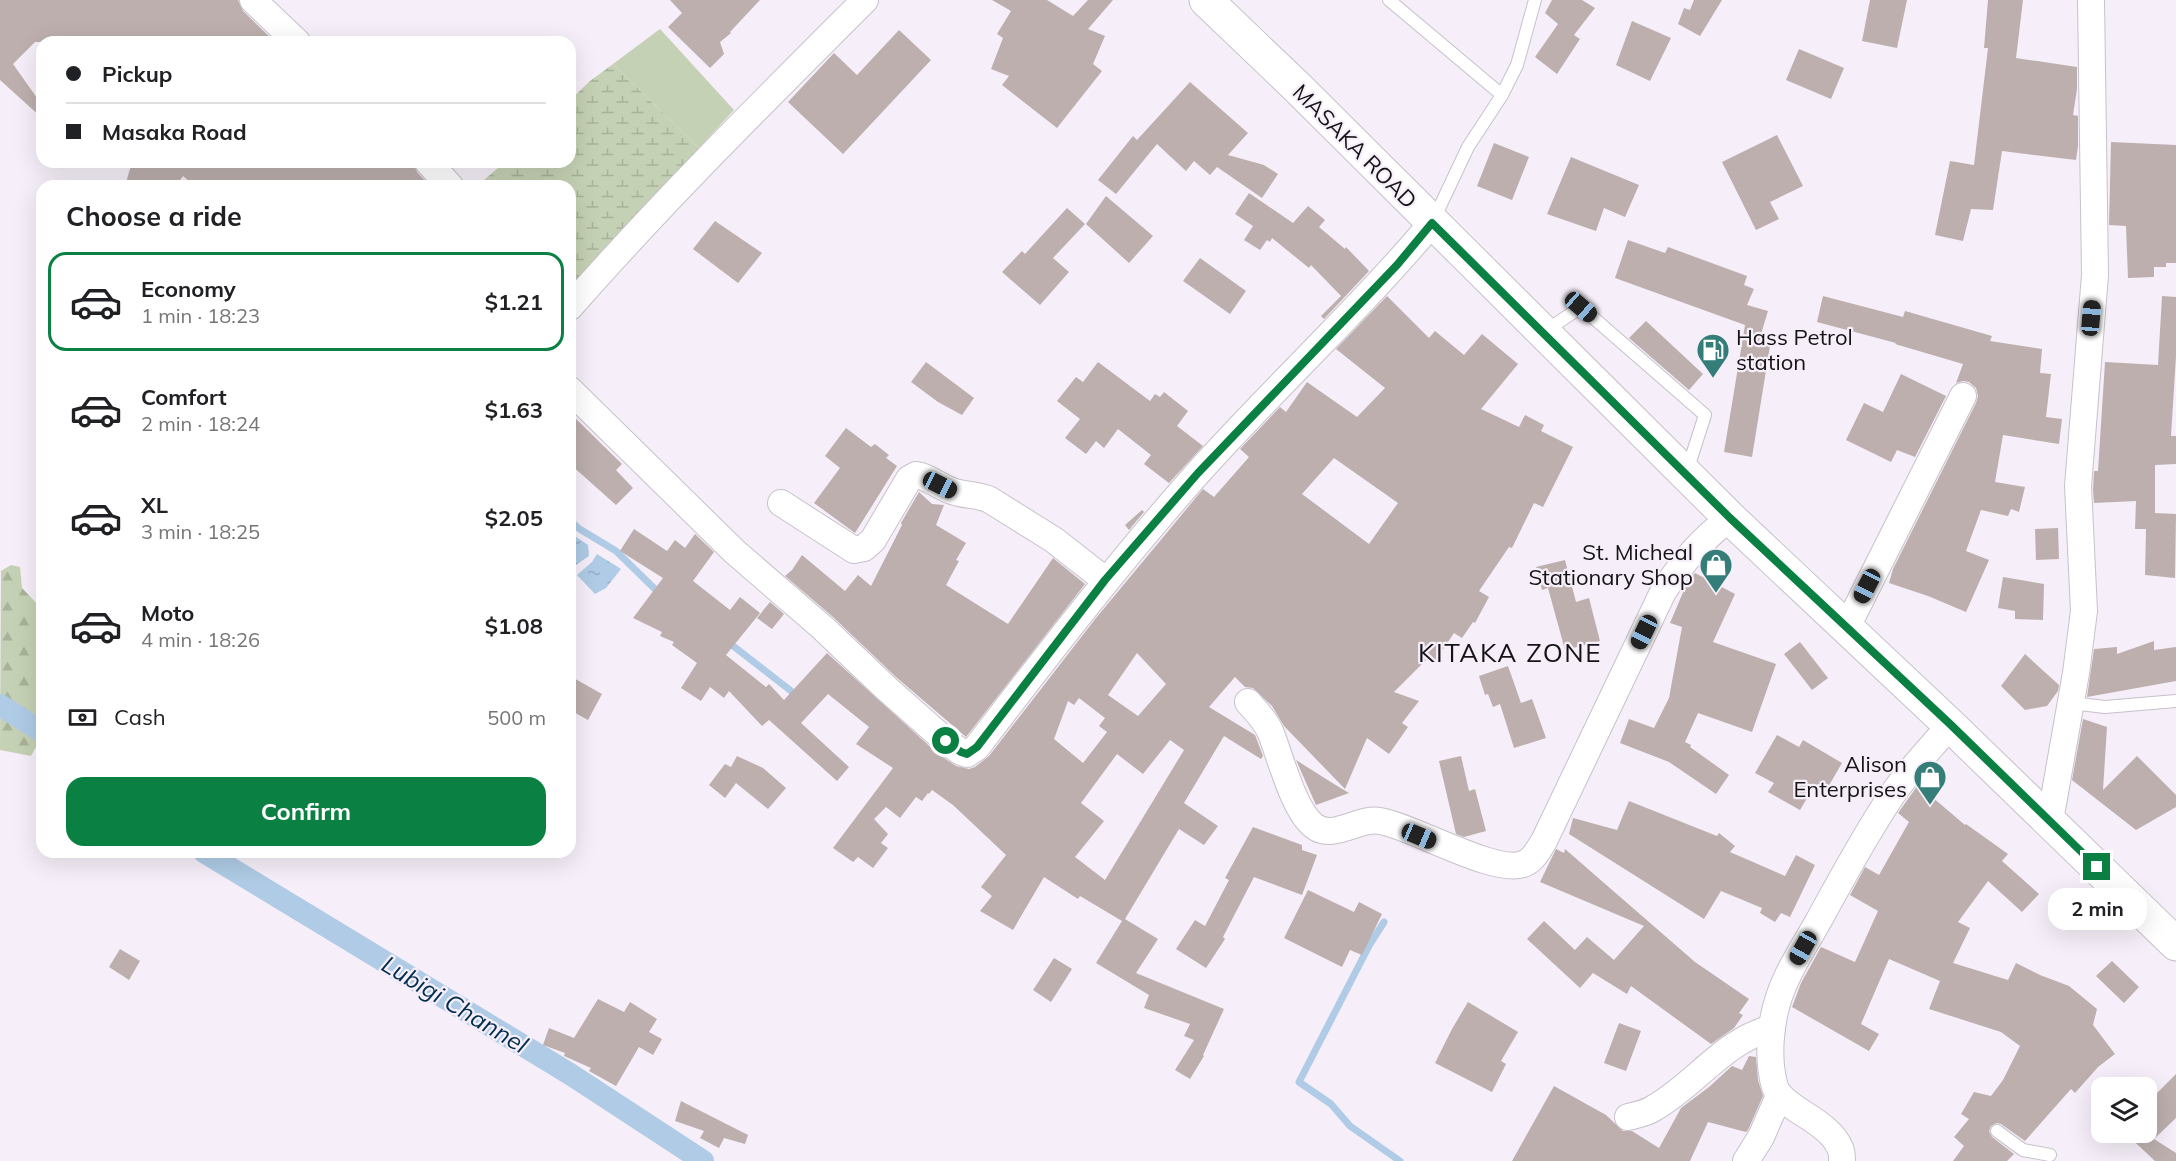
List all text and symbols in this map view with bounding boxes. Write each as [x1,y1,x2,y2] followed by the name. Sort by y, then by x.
[102,60,172,88] text: Pickup
[1287,78,1423,214] street label: MASAKA ROAD
[102,118,247,146] text: Masaka Road
[66,199,242,233] text: Choose a ride
[69,275,123,329] icon: car
[141,275,236,303] text: Economy
[485,288,543,316] text: $1.21
[1562,288,1600,326] car
[2080,299,2102,337] car
[141,303,260,328] text: 1 min · 18:23
[1736,323,1853,376] place label: Hass Petrol station
[1695,332,1731,379] fuel station icon: Hass Petrol station
[69,383,123,437] icon: car
[141,383,227,411] text: Comfort
[485,396,543,424] text: $1.63
[141,411,260,436] text: 2 min · 18:24
[920,469,960,501] car
[69,491,123,545] icon: car
[141,491,168,519] text: XL
[485,504,543,532] text: $2.05
[141,519,260,544] text: 3 min · 18:25
[1528,538,1693,591] place label: St. Micheal Stationary Shop
[1698,547,1734,594] shop icon: St. Micheal Stationary Shop
[1851,566,1883,606] car
[69,599,123,653] icon: car
[141,599,194,627] text: Moto
[485,612,543,640] text: $1.08
[1628,612,1660,652] car
[141,627,260,652] text: 4 min · 18:26
[1418,636,1602,669] district label: KITAKA ZONE
[66,701,99,734] icon: cash
[114,703,166,731] text: Cash
[487,705,546,730] text: 500 m
[932,727,959,754] route start
[1793,750,1907,803] place label: Alison Enterprises
[1912,759,1948,806] shop icon: Alison Enterprises
[66,777,546,846] button: Confirm
[1399,821,1439,851] car
[2083,853,2110,880] route end
[2048,888,2146,930] callout: 2 min
[2071,896,2124,921] text: 2 min
[1786,928,1820,968] car
[377,949,534,1060] water label: Lubigi Channel
[2091,1077,2157,1143] map controls
[2091,1077,2157,1143] button: layers

